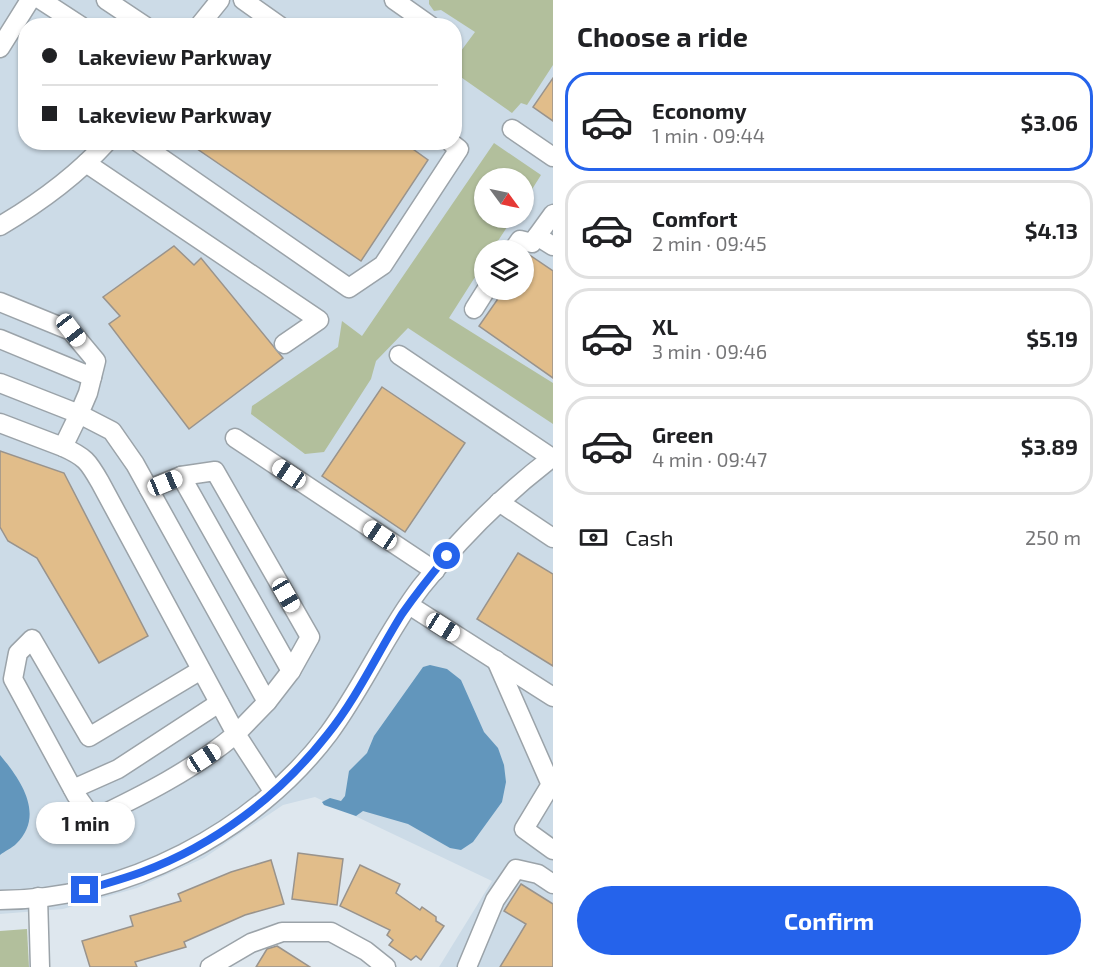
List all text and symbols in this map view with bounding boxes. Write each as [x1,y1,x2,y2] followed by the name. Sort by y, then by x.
[577,20,748,52] text: Choose a ride
[78,43,272,69] text: Lakeview Parkway
[580,95,634,149] icon: car
[652,97,747,123] text: Economy
[78,101,272,127] text: Lakeview Parkway
[1021,109,1078,135] text: $3.06
[652,123,765,147] text: 1 min · 09:44
[474,168,534,228] north arrow
[474,168,534,300] map controls
[580,203,634,257] icon: car
[652,205,737,231] text: Comfort
[1025,217,1078,243] text: $4.13
[652,231,767,255] text: 2 min · 09:45
[474,240,534,300] button: layers
[53,310,89,350] car
[580,311,634,365] icon: car
[652,313,678,339] text: XL
[1026,325,1078,351] text: $5.19
[652,339,767,363] text: 3 min · 09:46
[580,419,634,473] icon: car
[652,421,714,447] text: Green
[1021,433,1078,459] text: $3.89
[652,447,767,471] text: 4 min · 09:47
[269,456,309,492] car
[145,468,185,498] car
[360,517,400,553] car
[577,521,610,554] icon: cash
[625,524,674,550] text: Cash
[1025,525,1081,549] text: 250 m
[433,542,460,569] route start
[269,575,303,615] car
[423,610,463,644] car
[184,741,224,775] car
[36,803,134,845] callout: 1 min
[61,811,110,835] text: 1 min
[71,876,98,903] route end
[577,886,1081,955] button: Confirm

